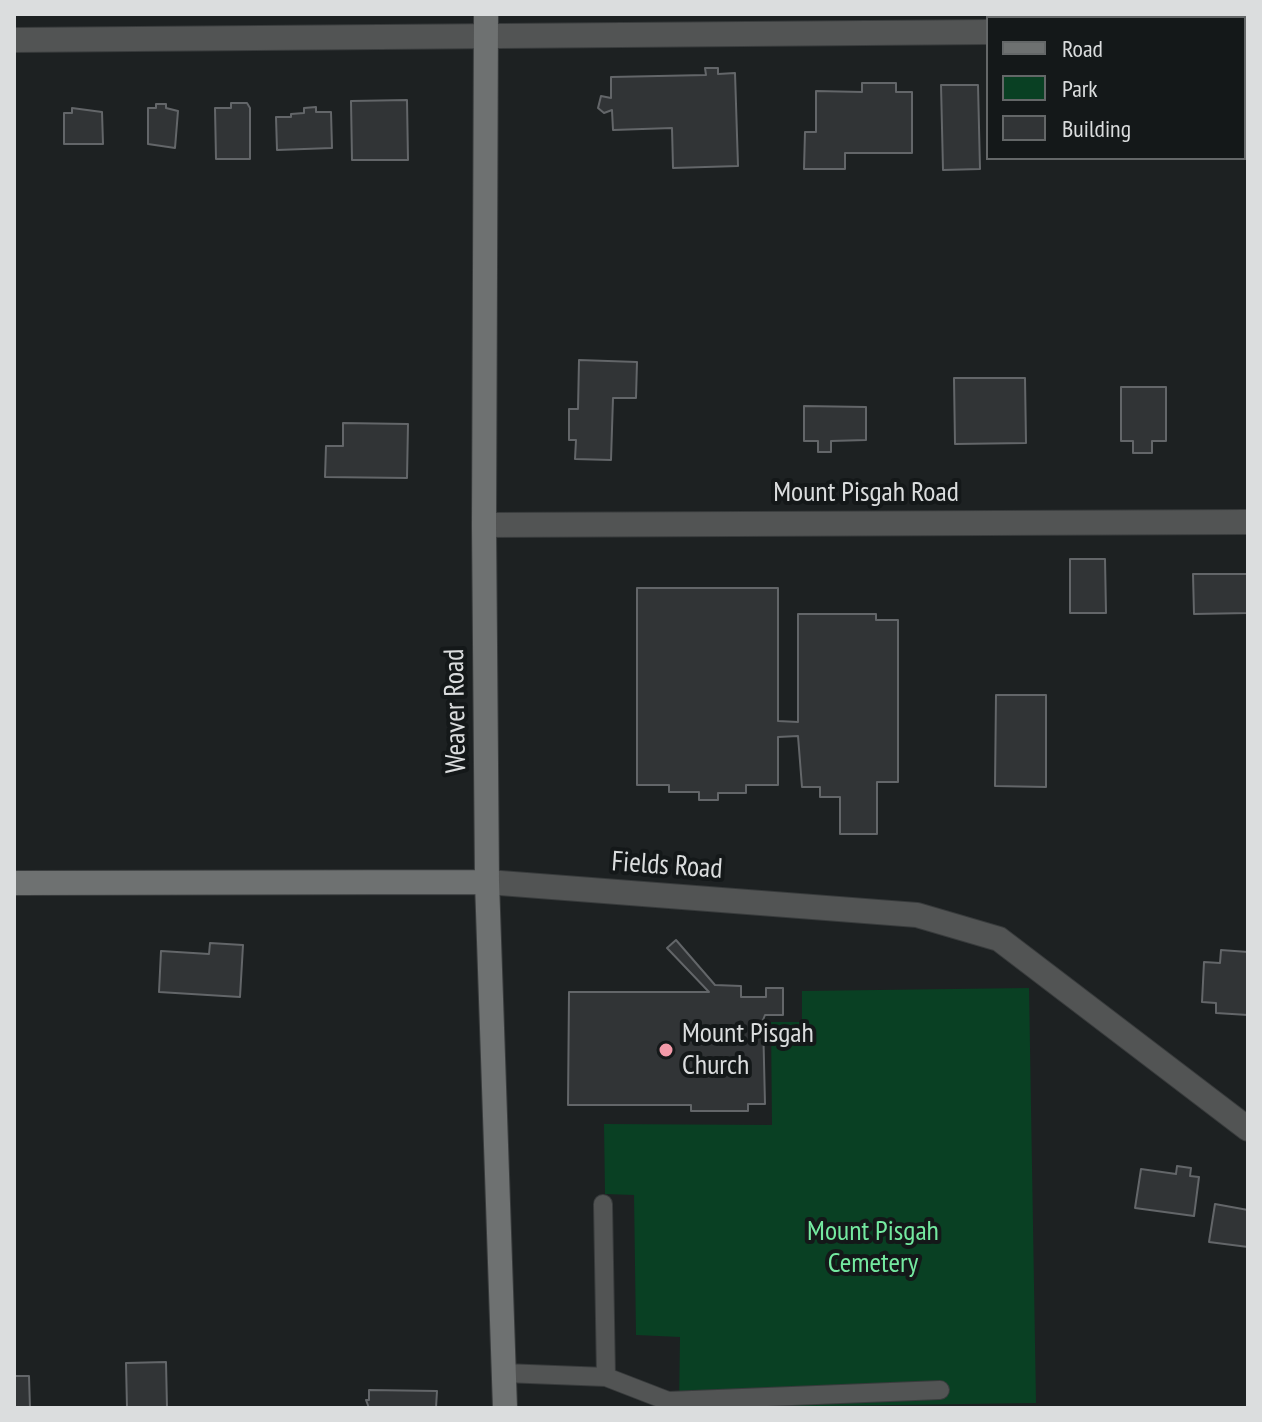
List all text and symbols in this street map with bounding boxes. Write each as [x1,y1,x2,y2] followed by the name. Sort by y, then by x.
[986,16,1246,160] legend
[1062,33,1103,64] text: Road
[1062,73,1098,104] text: Park
[1062,113,1131,144] text: Building
[773,476,959,510] street label: Mount Pisgah Road
[438,649,474,773] street label: Weaver Road
[610,845,724,887] street label: Fields Road
[682,1017,814,1083] place label: Mount Pisgah Church
[657,1041,675,1059] marker: Mount Pisgah Church
[807,1215,939,1281] park label: Mount Pisgah Cemetery

